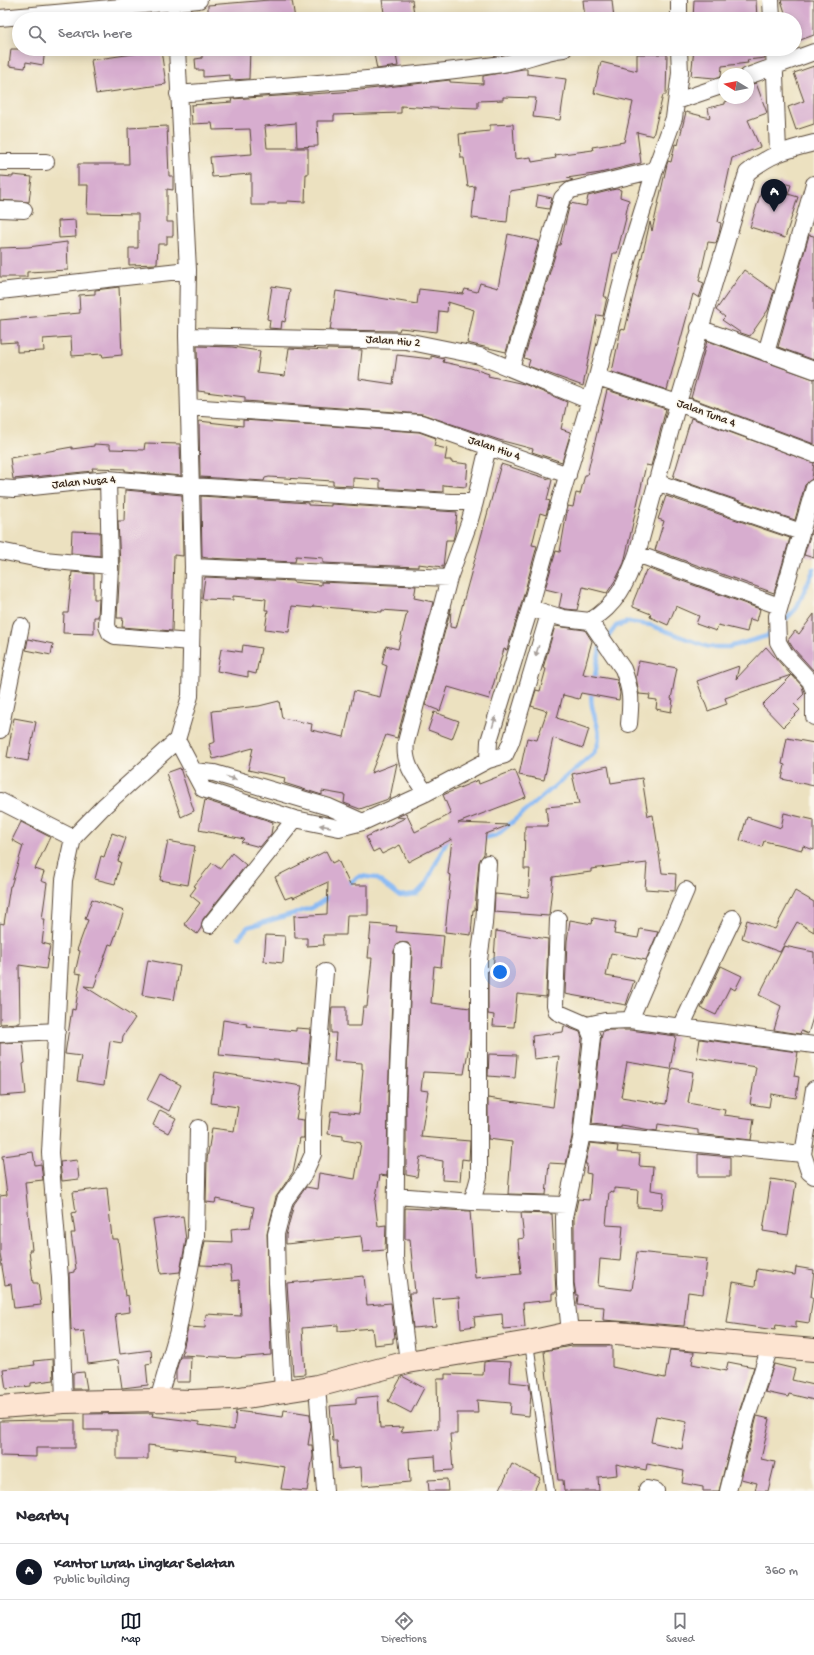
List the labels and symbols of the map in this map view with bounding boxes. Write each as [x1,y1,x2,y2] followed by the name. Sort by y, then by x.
[718,68,754,104] north arrow
[761,179,787,212] pin: A
[365,333,421,351] street label: Jalan Hiu 2
[674,397,738,431] street label: Jalan Tuna 4
[466,434,522,465] street label: Jalan Hiu 4
[52,473,117,493] street label: Jalan Nusa 4
[534,645,540,657] one-way arrow
[491,716,497,728] one-way arrow
[225,775,237,781] one-way arrow
[319,823,331,829] one-way arrow
[490,962,510,982] your location

